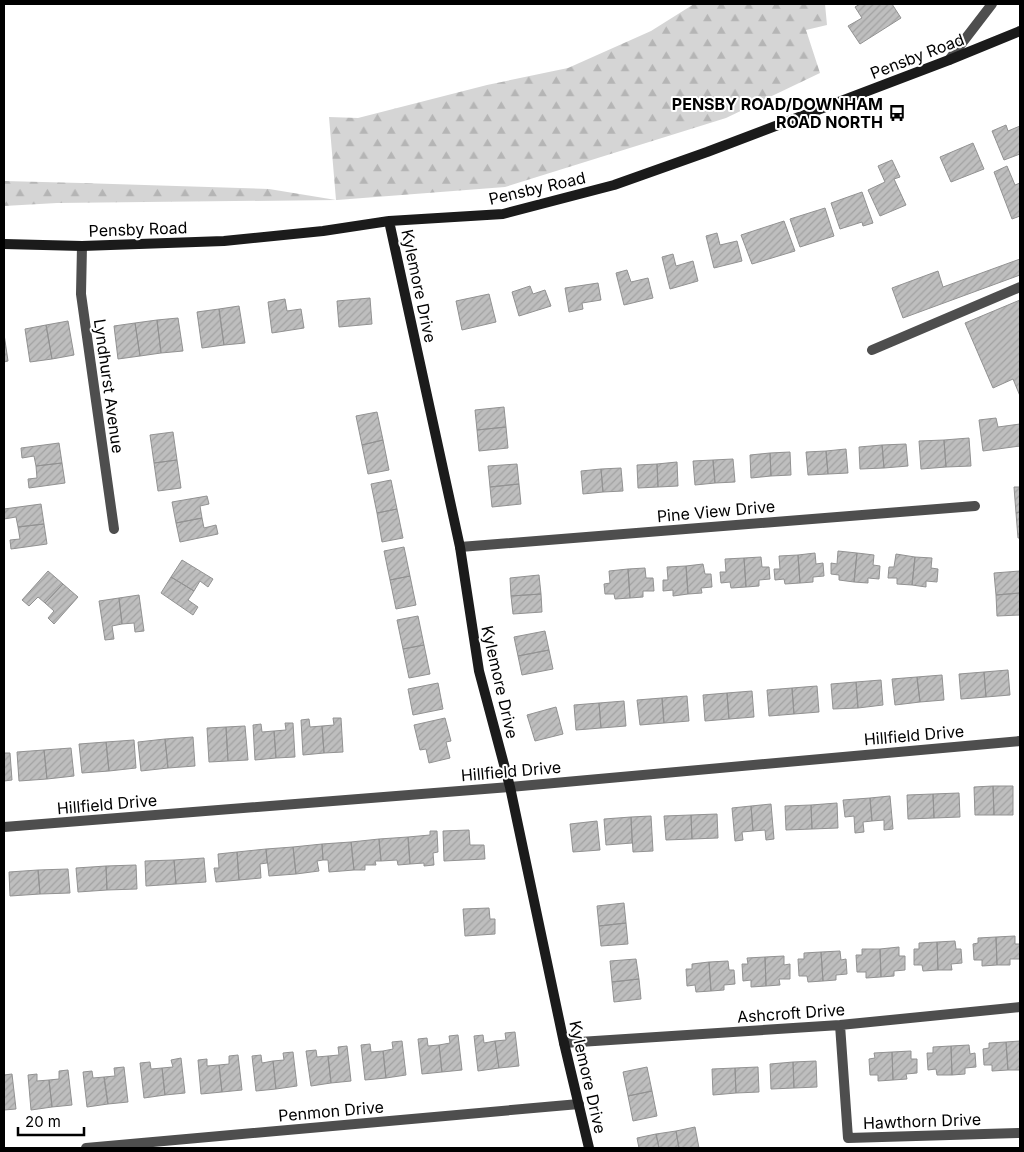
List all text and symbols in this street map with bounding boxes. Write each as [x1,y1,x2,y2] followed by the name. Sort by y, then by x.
[867,29,967,83] street label: Pensby Road
[672,94,883,132] place label: PENSBY ROAD/DOWNHAM ROAD NORTH
[887,103,907,123] bus stop icon: PENSBY ROAD/DOWNHAM ROAD NORTH
[487,167,587,209] street label: Pensby Road
[88,217,188,241] street label: Pensby Road
[397,228,441,344] street label: Kylemore Drive
[90,318,128,454] street label: Lyndhurst Avenue
[656,496,776,526] street label: Pine View Drive
[477,624,523,740] street label: Kylemore Drive
[863,721,965,749] street label: Hillfield Drive
[460,757,562,785] street label: Hillfield Drive
[56,790,158,818] street label: Hillfield Drive
[736,999,846,1027] street label: Ashcroft Drive
[565,1019,611,1135] street label: Kylemore Drive
[277,1096,385,1126] street label: Penmon Drive
[18,1104,84,1136] scale bar
[863,1109,981,1133] street label: Hawthorn Drive
[25,1112,61,1131] text: 20 m

